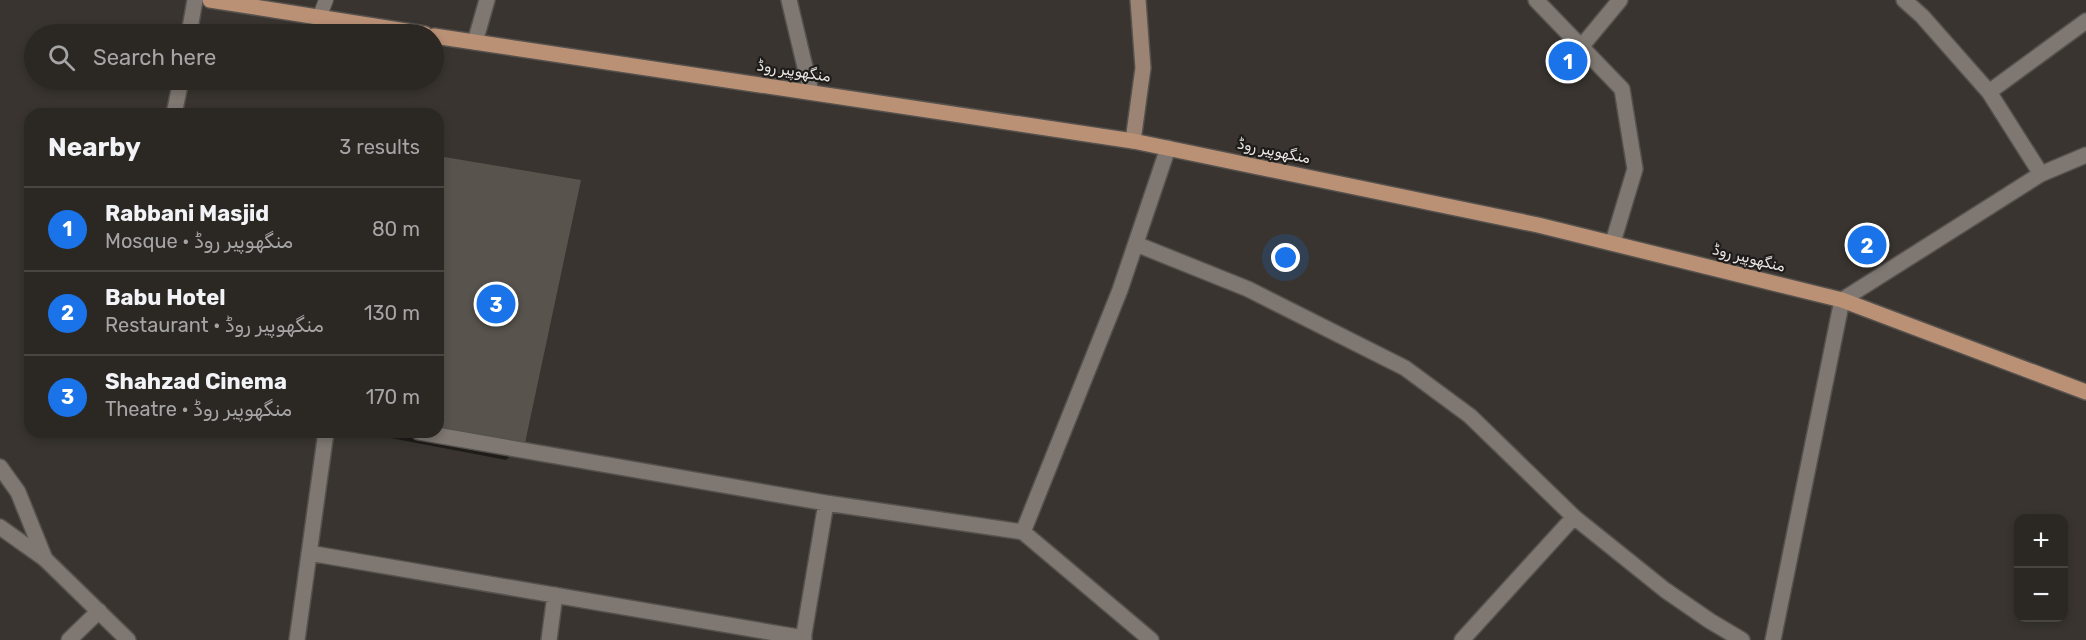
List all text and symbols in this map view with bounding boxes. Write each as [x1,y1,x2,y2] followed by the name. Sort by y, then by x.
[24,24,444,90] search box
[1548,38,1588,84] pin: 1
[45,41,78,74] icon: search
[93,44,216,71] text: Search here
[756,56,832,87] street label: منگھوپیر روڈ
[48,132,141,163] text: Nearby
[1236,134,1312,168] street label: منگھوپیر روڈ
[339,135,420,159] text: 3 results
[105,200,269,227] text: Rabbani Masjid
[63,217,72,241] text: 1
[372,217,420,241] text: 80 m
[1848,222,1886,268] pin: 2
[105,229,293,253] text: Mosque · منگھوپیر روڈ
[1711,240,1787,277] street label: منگھوپیر روڈ
[1271,243,1300,272] your location
[476,282,516,326] pin: 3
[105,284,226,311] text: Babu Hotel
[61,301,74,325] text: 2
[364,301,420,325] text: 130 m
[105,313,324,337] text: Restaurant · منگھوپیر روڈ
[105,368,287,395] text: Shahzad Cinema
[61,385,74,409] text: 3
[366,385,420,409] text: 170 m
[105,397,292,421] text: Theatre · منگھوپیر روڈ
[2014,514,2068,622] map controls
[2014,514,2068,568] button: +
[2014,568,2068,622] button: −

